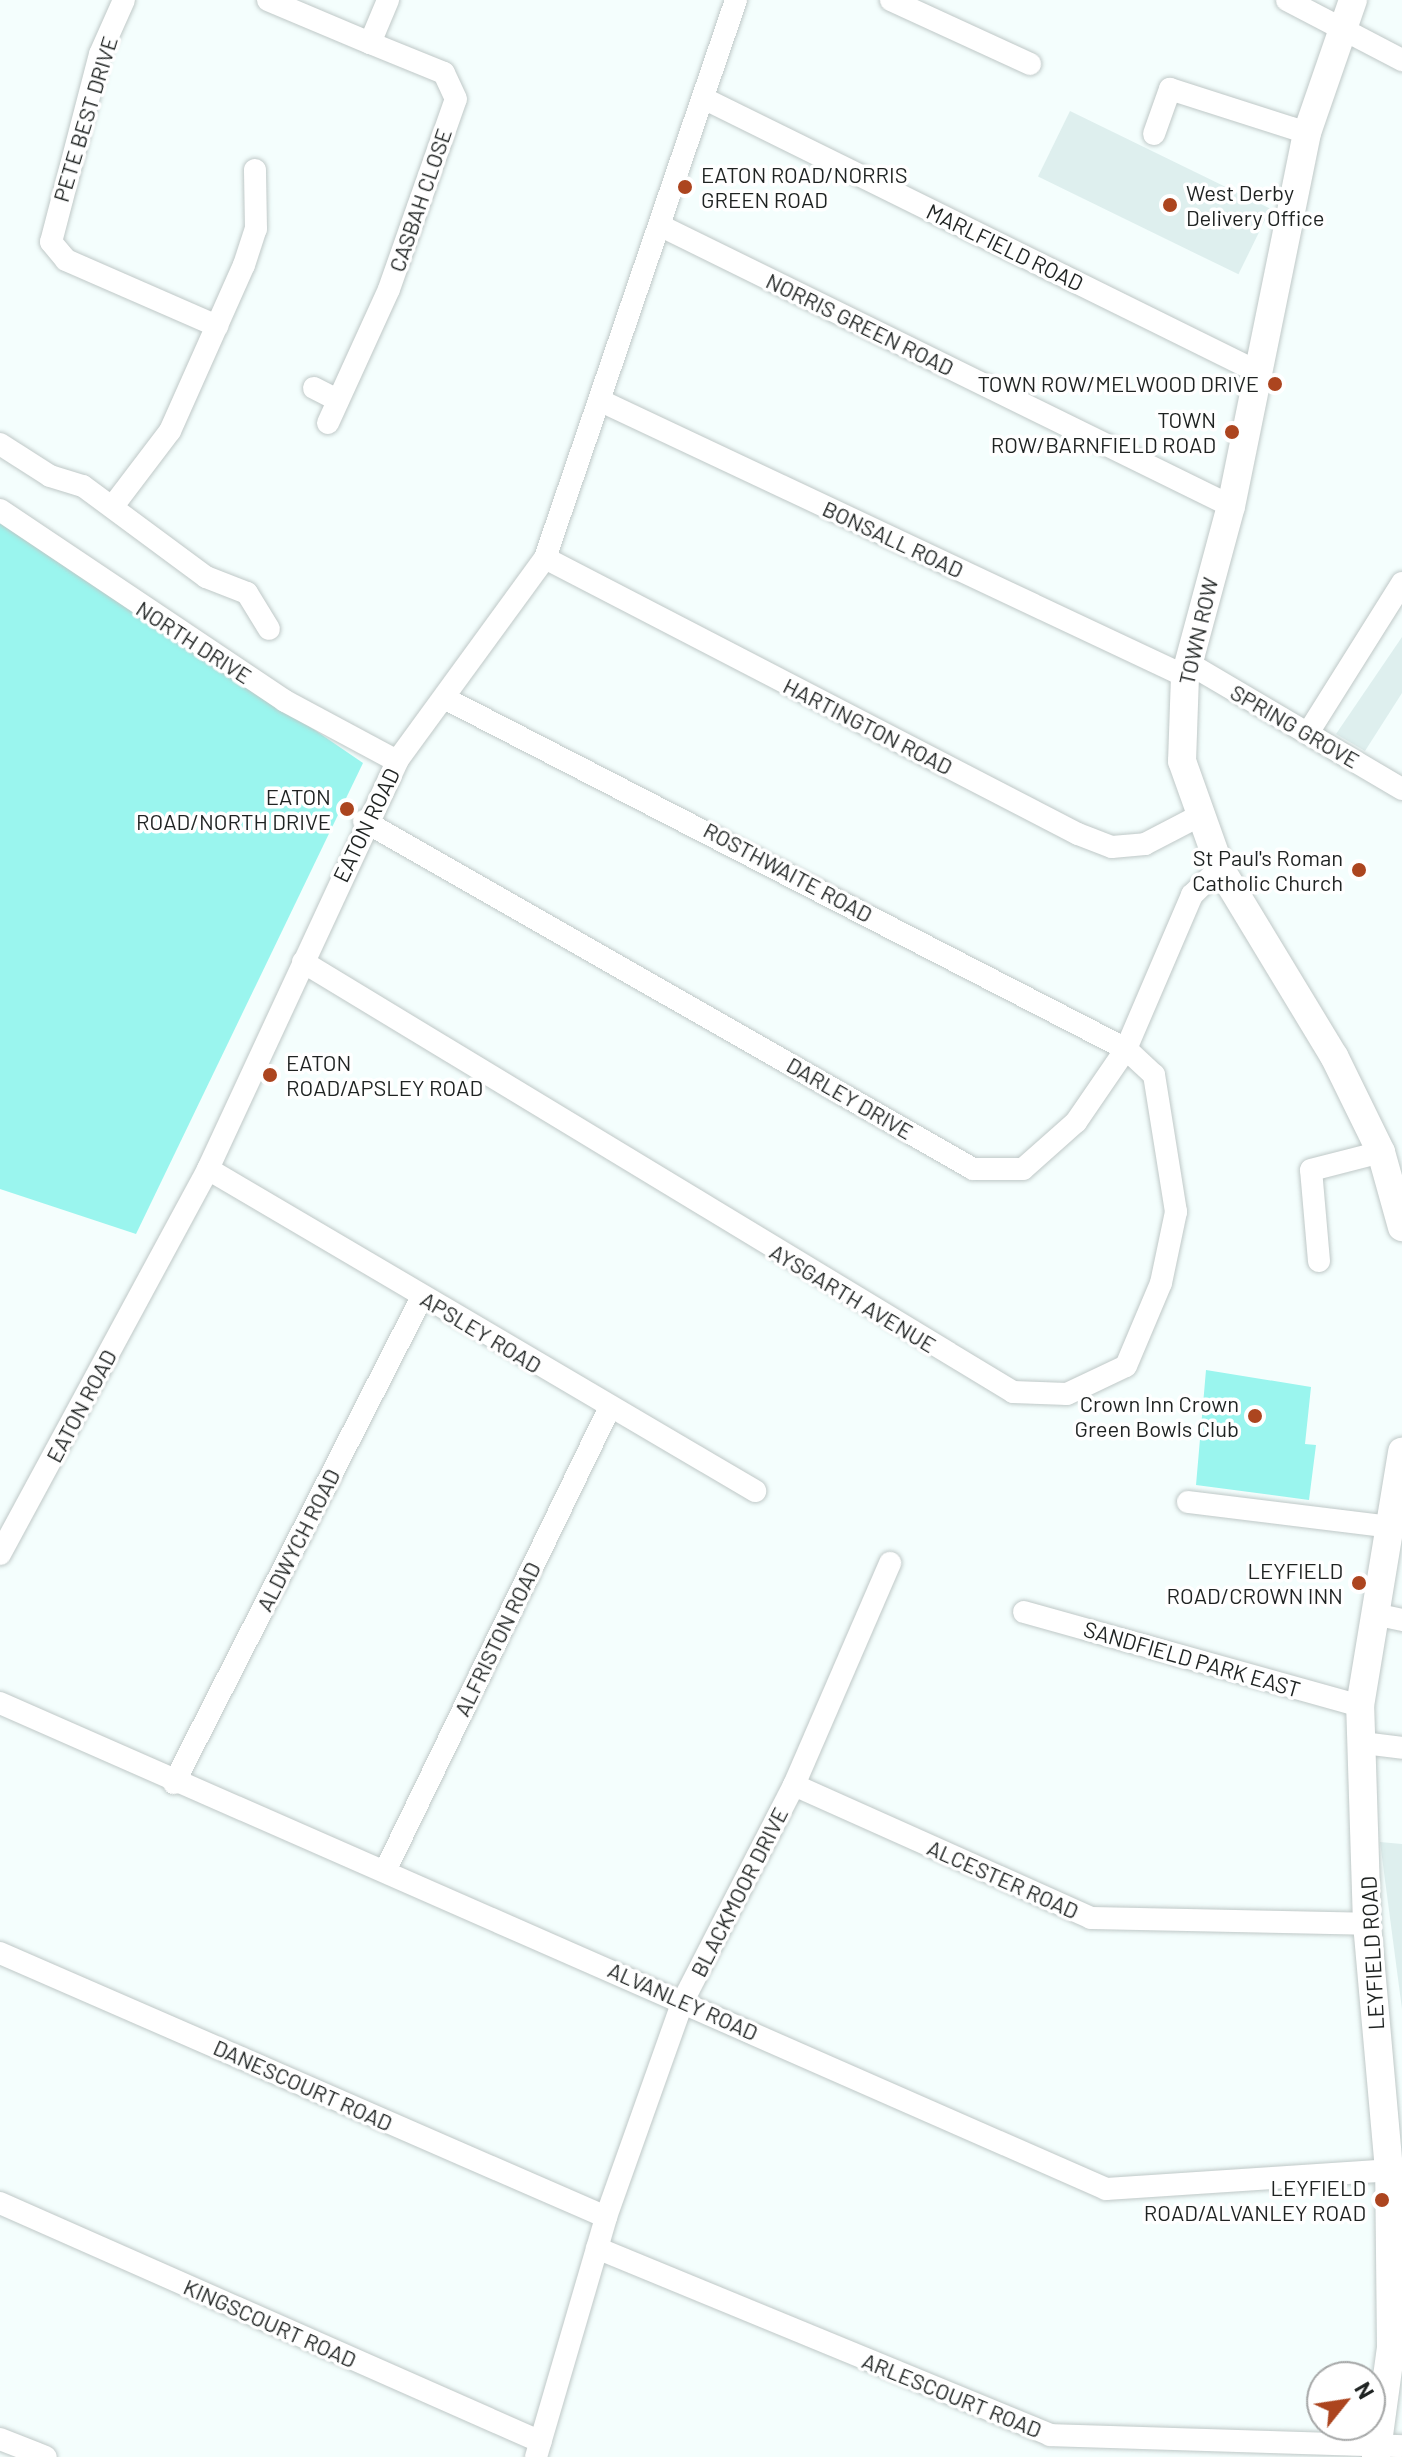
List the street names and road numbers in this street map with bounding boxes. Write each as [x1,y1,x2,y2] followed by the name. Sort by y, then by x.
[47,33,123,205] street label: PETE BEST DRIVE
[383,125,457,275] street label: CASBAH CLOSE
[922,198,1088,296] street label: MARLFIELD ROAD
[762,267,958,381] street label: NORRIS GREEN ROAD
[819,495,967,583] street label: BONSALL ROAD
[1173,575,1223,687] street label: TOWN ROW
[131,595,257,689] street label: NORTH DRIVE
[779,672,957,780] street label: HARTINGTON ROAD
[1226,679,1364,773] street label: SPRING GROVE
[327,764,405,886] street label: EATON ROAD
[699,816,877,928] street label: ROSTHWAITE ROAD
[782,1051,918,1145] street label: DARLEY DRIVE
[765,1238,941,1358] street label: AYSGARTH AVENUE
[416,1286,546,1378] street label: APSLEY ROAD
[40,1345,122,1467] street label: EATON ROAD
[251,1464,345,1616] street label: ALDWYCH ROAD
[448,1558,546,1720] street label: ALFRISTON ROAD
[1081,1615,1303,1703] street label: SANDFIELD PARK EAST
[685,1803,793,1981] street label: BLACKMOOR DRIVE
[923,1834,1083,1924] street label: ALCESTER ROAD
[1355,1875,1389,2031] street label: LEYFIELD ROAD
[604,1956,762,2046] street label: ALVANLEY ROAD
[210,2034,396,2136] street label: DANESCOURT ROAD
[180,2273,360,2373] street label: KINGSCOURT ROAD
[858,2347,1046,2443] street label: ARLESCOURT ROAD

